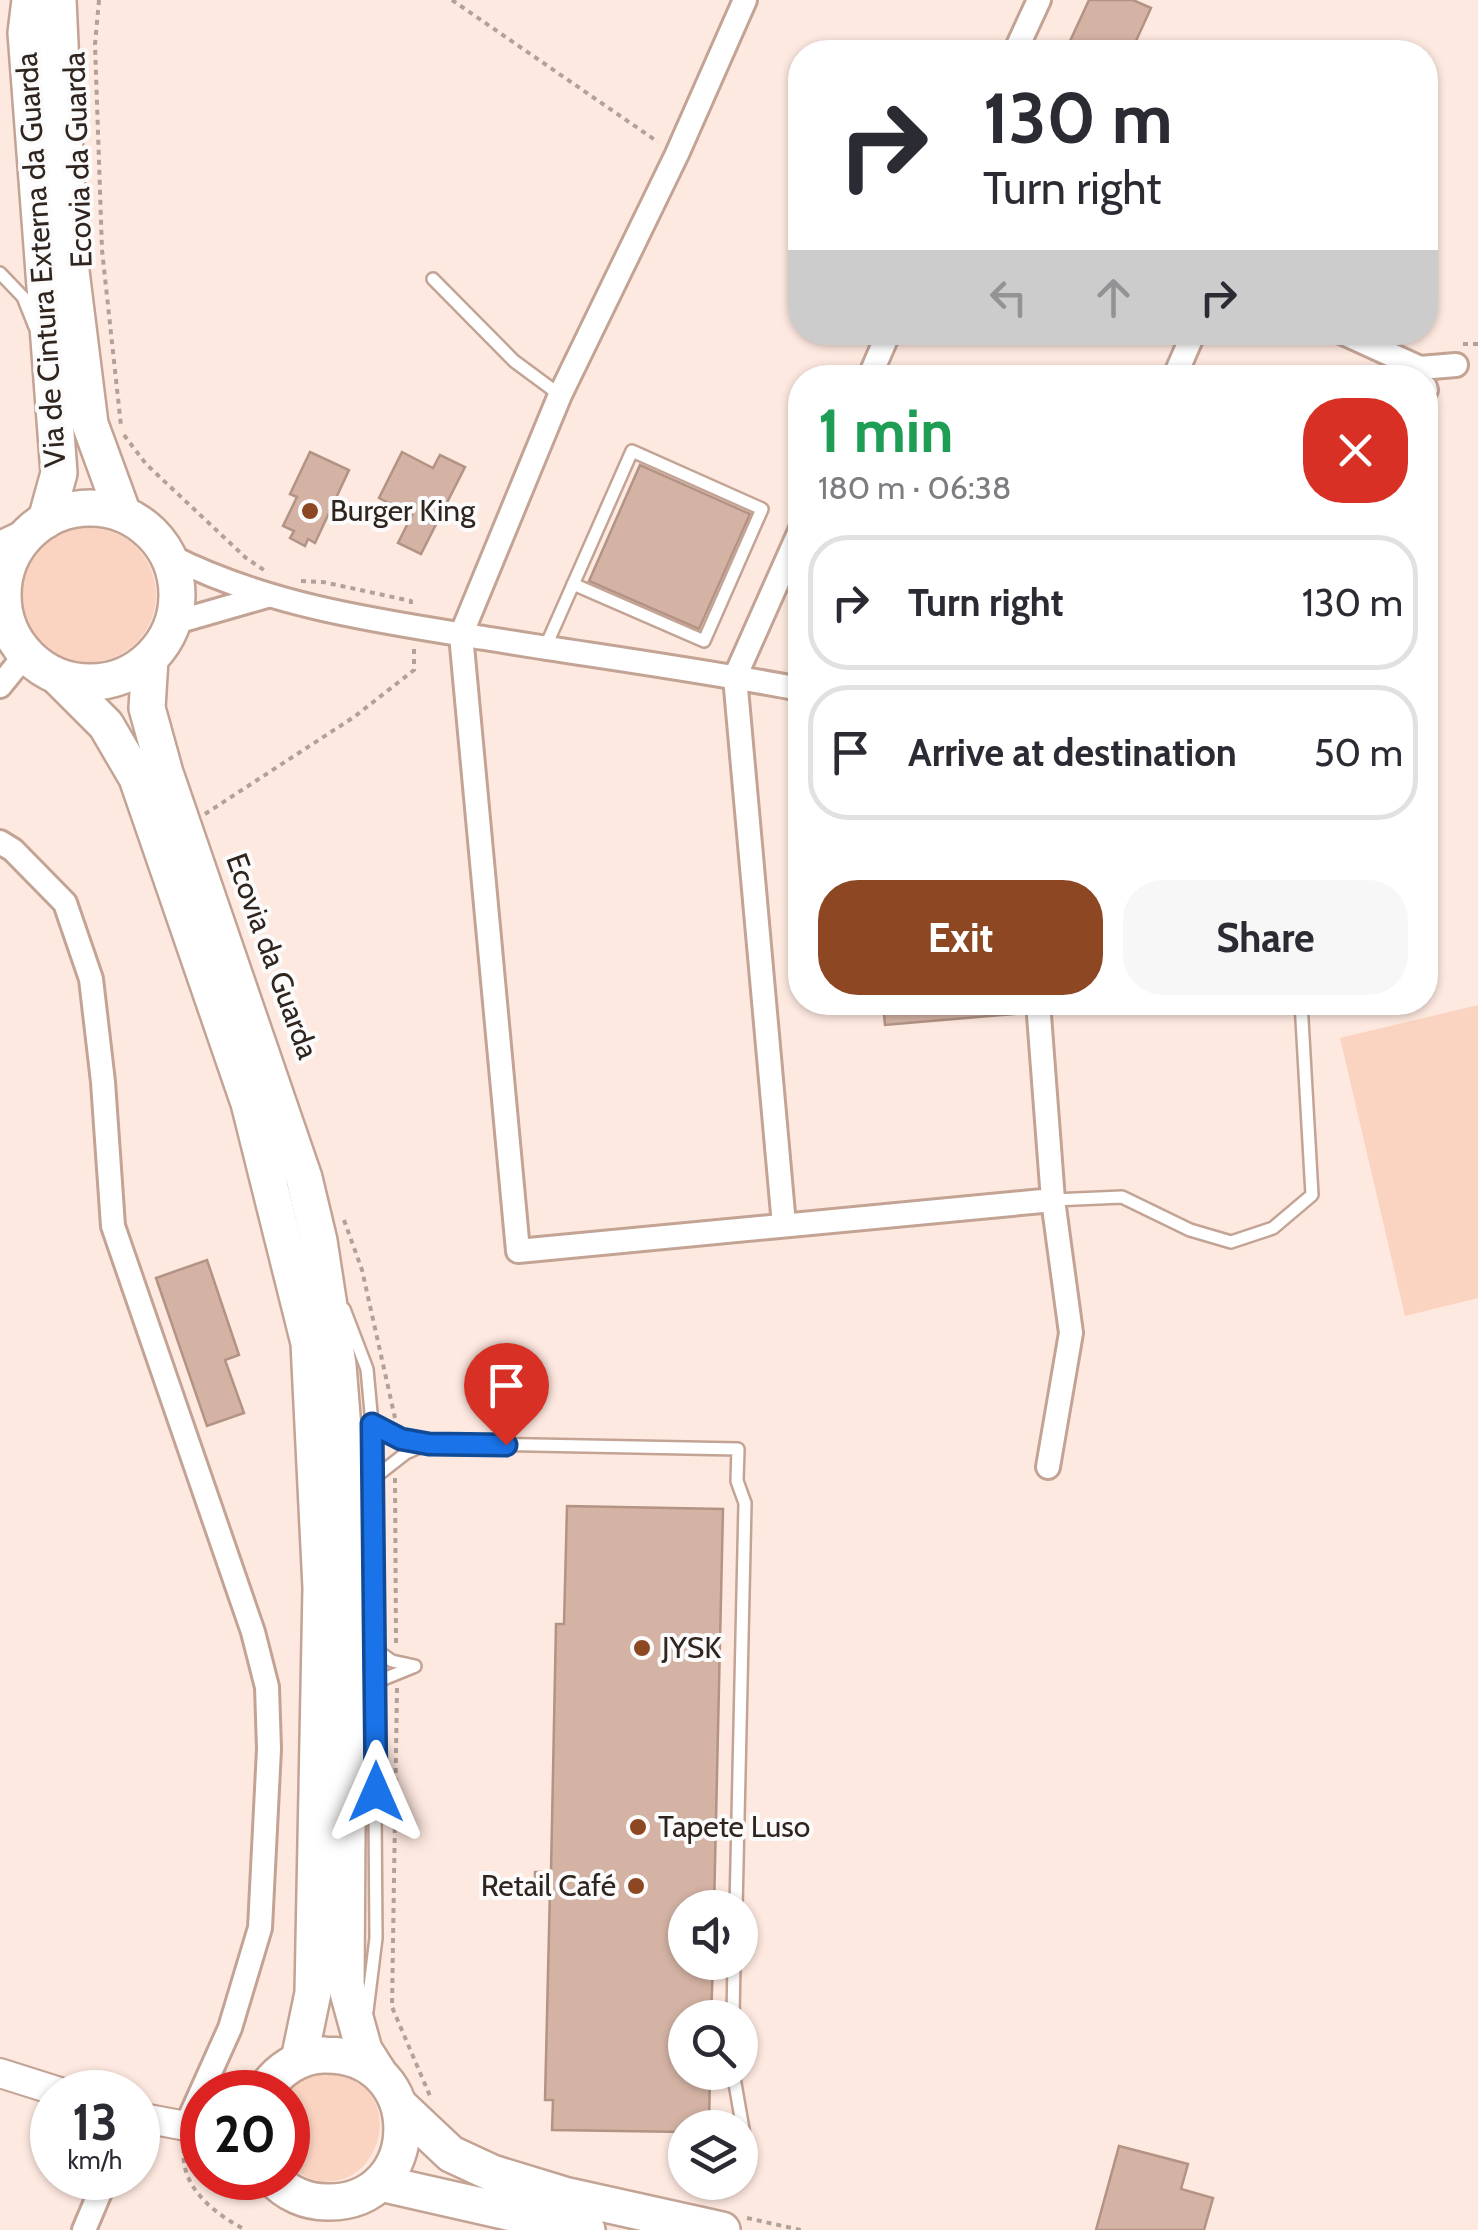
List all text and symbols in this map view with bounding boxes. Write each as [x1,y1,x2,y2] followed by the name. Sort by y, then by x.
[7,51,73,469] street label: Via de Cintura Externa da Guarda
[55,51,100,269] street label: Ecovia da Guarda
[983,75,1173,161] text: 130 m
[818,80,948,210] icon: right
[983,161,1162,215] text: Turn right
[981,270,1036,325] icon: left
[1086,270,1141,325] icon: ahead
[1191,270,1246,325] icon: right
[818,394,953,467] text: 1 min
[1303,398,1408,503] button: close
[818,468,1011,507] text: 180 m · 06:38
[330,492,476,529] place label: Burger King
[299,500,321,522] marker: Burger King
[823,575,878,630] icon: right
[908,579,1064,626] text: Turn right
[1302,579,1403,626] text: 130 m
[823,725,878,780] icon: arrive
[908,729,1237,776] text: Arrive at destination
[1314,729,1403,776] text: 50 m
[218,848,327,1064] street label: Ecovia da Guarda
[818,880,1103,995] button: Exit
[1123,880,1408,995] button: Share
[464,1343,549,1446] pin
[479,1358,534,1413] icon: arrive
[661,1629,721,1666] place label: JYSK
[631,1637,653,1659] marker: JYSK
[324,1740,428,1844] position arrow
[658,1808,810,1845] place label: Tapete Luso
[627,1816,649,1838] marker: Tapete Luso
[481,1867,616,1904] place label: Retail Café
[625,1875,647,1897] marker: Retail Café
[668,1890,758,2200] map controls
[668,1890,758,1980] button: sound
[668,2000,758,2090] button: search
[180,2070,310,2200] speed limit sign: 20
[72,2092,118,2153] text: 13
[668,2110,758,2200] button: layers
[68,2145,122,2175] text: km/h

